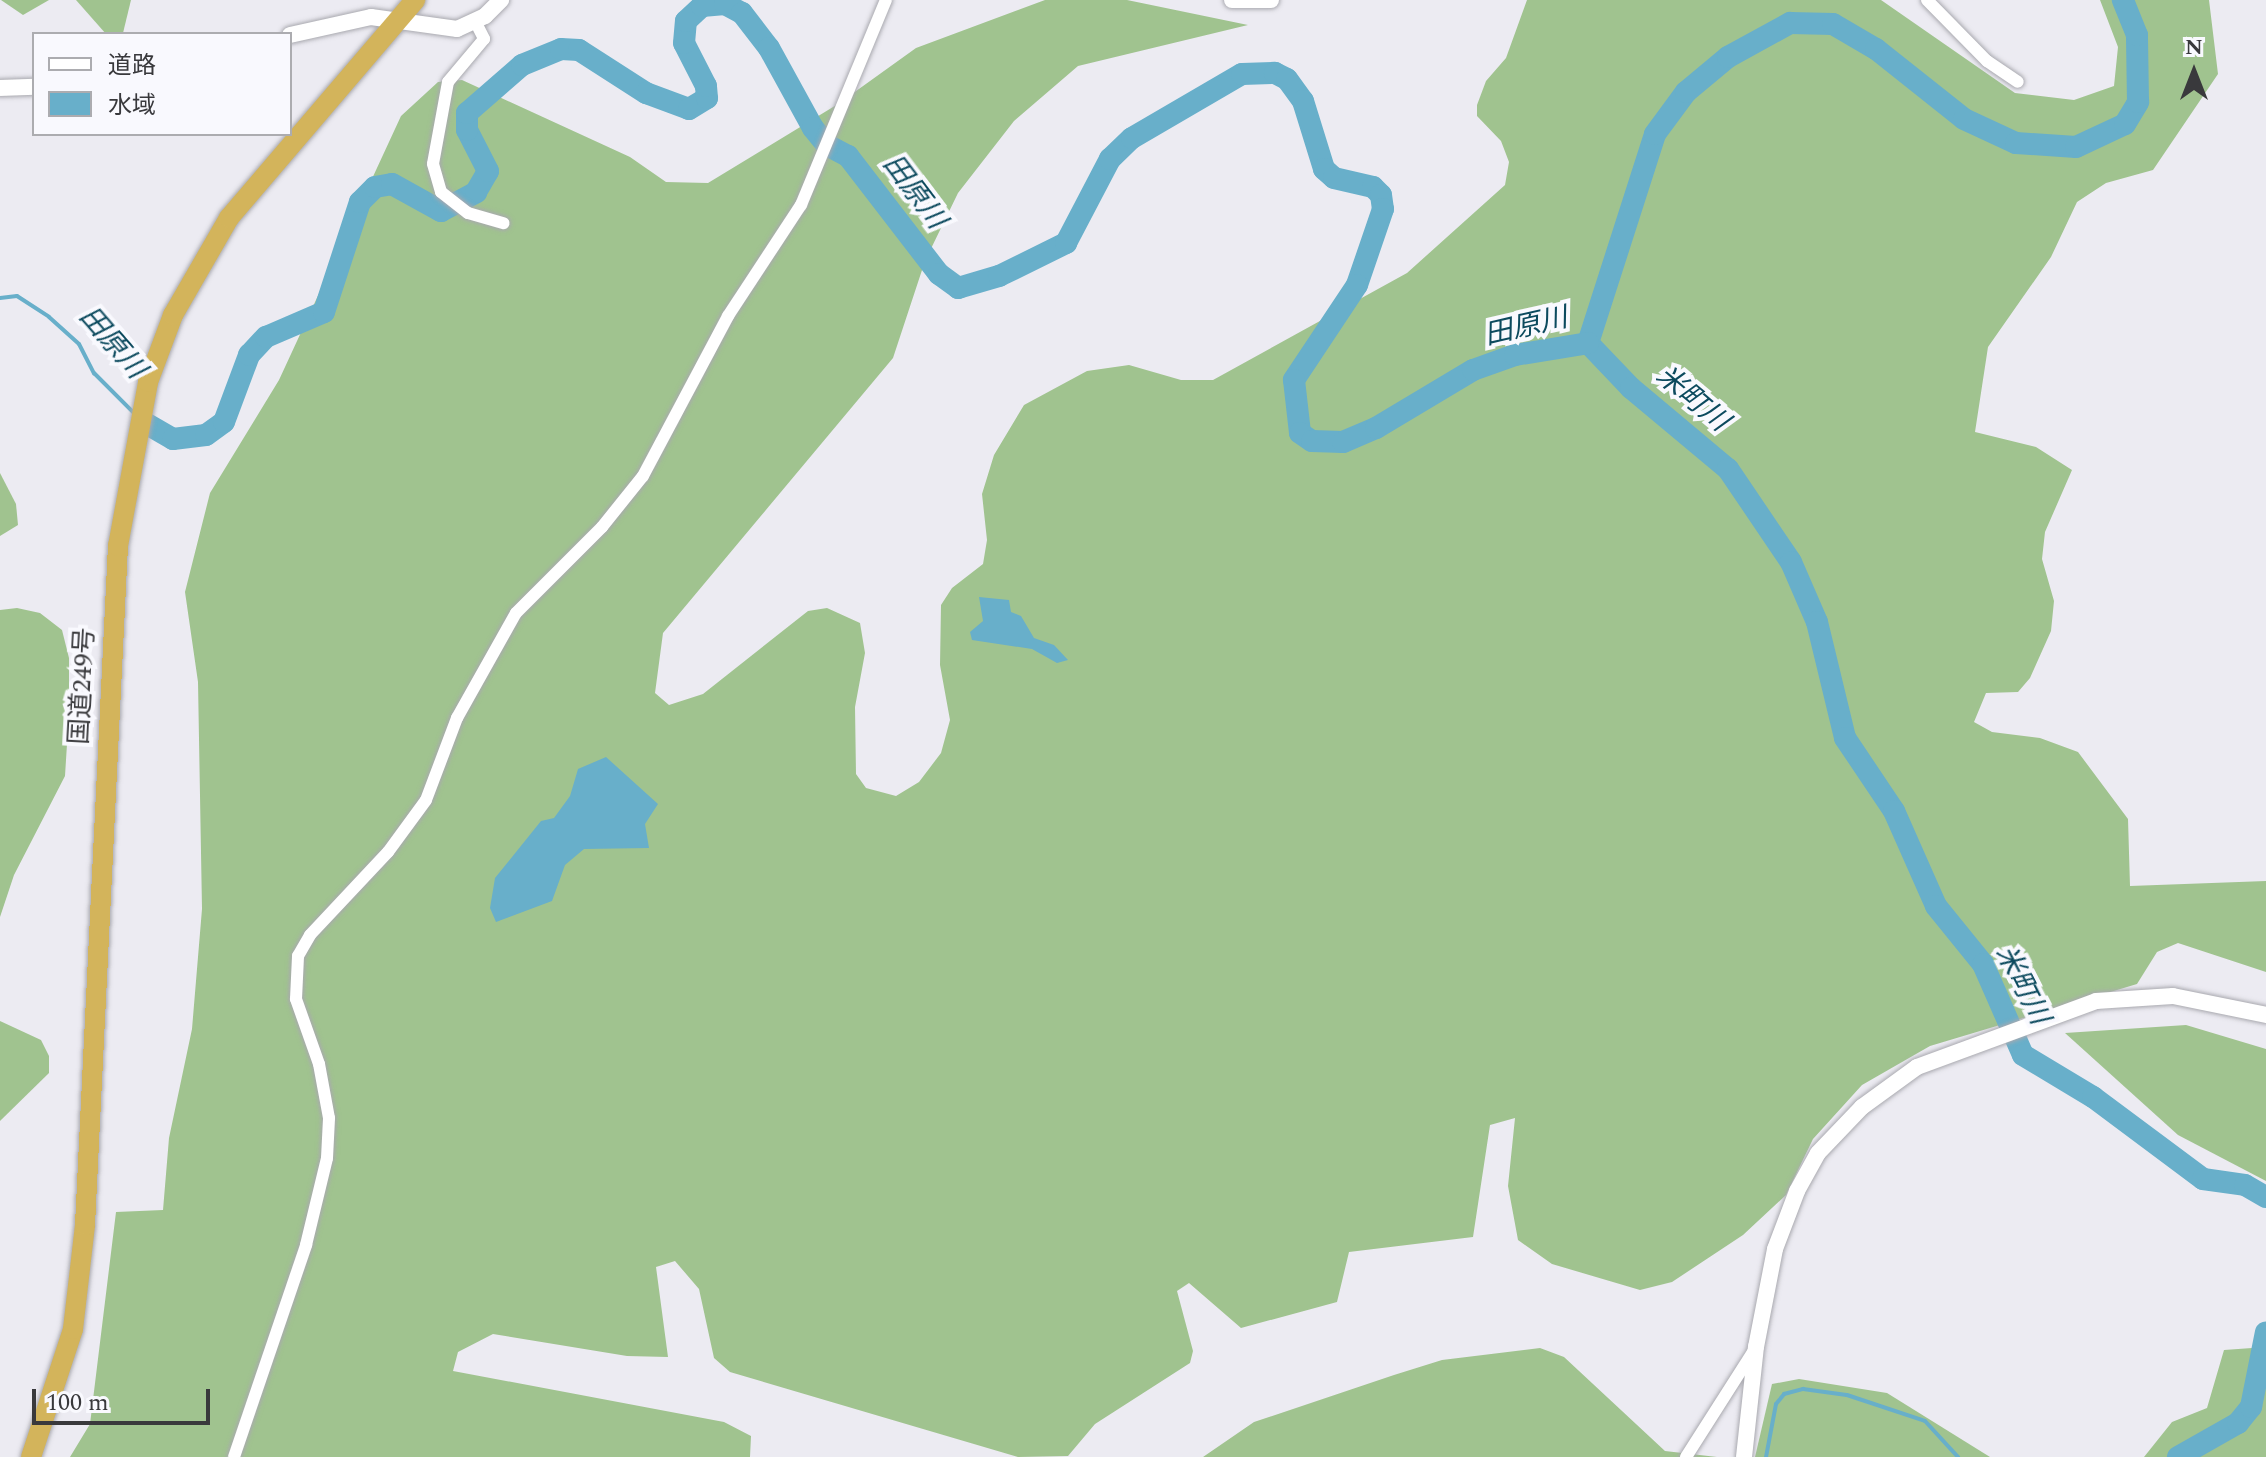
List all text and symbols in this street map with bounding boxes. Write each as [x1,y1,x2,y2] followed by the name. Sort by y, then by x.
[2185,31,2203,64] text: N
[32,32,292,136] legend
[2154,32,2234,112] north arrow
[108,48,156,84] text: 道路
[108,88,156,124] text: 水域
[875,148,953,236] water label: 田原川
[72,300,152,386] water label: 田原川
[1481,301,1571,353] water label: 田原川
[1649,359,1735,439] water label: 米町川
[64,627,102,745] street label: 国道249号
[1988,940,2056,1030] water label: 米町川
[36,1373,214,1423] scale bar
[46,1385,109,1421] text: 100 m

